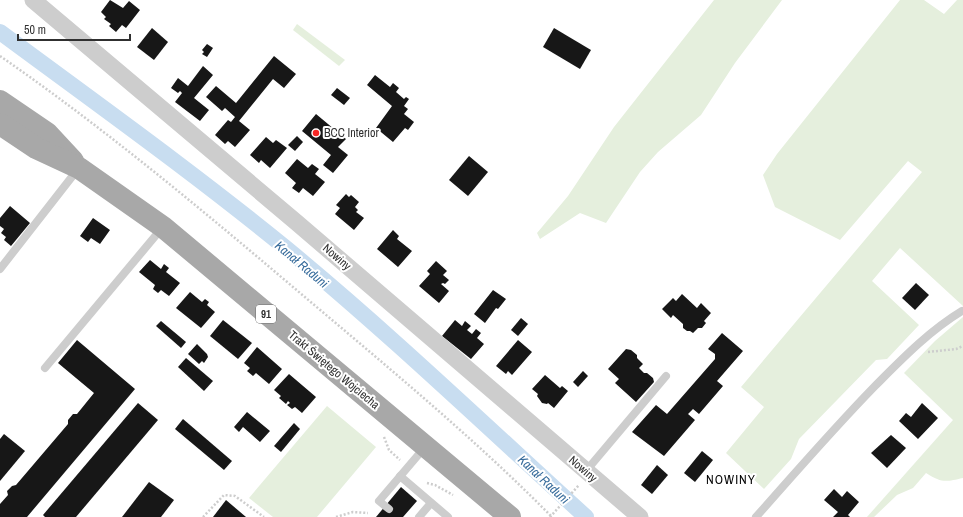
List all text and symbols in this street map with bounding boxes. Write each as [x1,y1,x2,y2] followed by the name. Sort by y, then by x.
[18,16,130,42] scale bar
[24,22,46,38] text: 50 m
[324,125,379,141] place label: BCC Interior
[311,128,321,138] marker: BCC Interior
[271,237,332,292] water label: Kanał Raduni
[319,240,355,274] street label: Nowiny
[256,305,276,323] road number: 91
[285,327,383,413] street label: Trakt Świętego Wojciecha
[514,451,573,508] water label: Kanał Raduni
[565,452,601,486] street label: Nowiny
[706,471,756,488] district label: NOWINY

